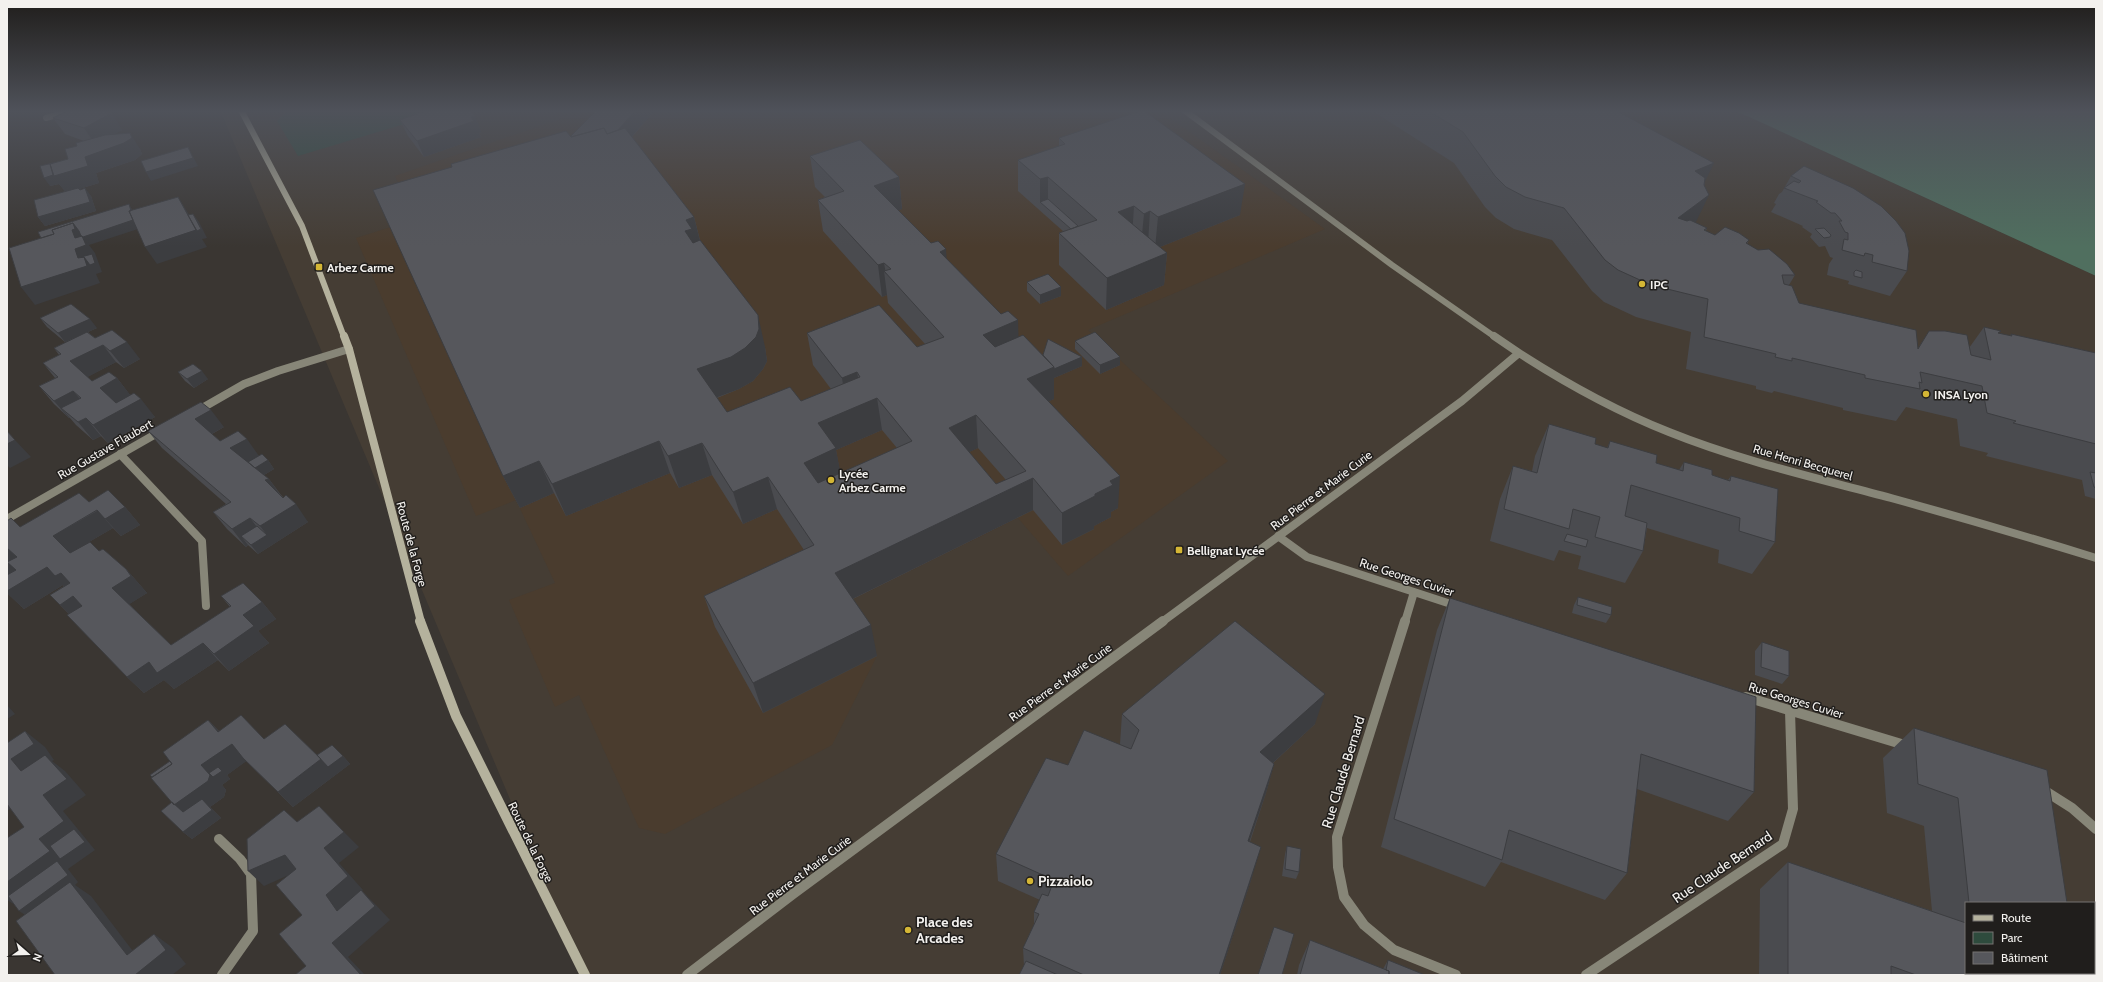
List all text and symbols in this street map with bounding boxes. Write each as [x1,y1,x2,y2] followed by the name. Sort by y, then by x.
[327,260,394,275] place label: Arbez Carme
[314,262,324,272] marker: Arbez Carme
[1650,277,1668,292] place label: IPC
[1637,279,1647,289] marker: IPC
[1934,387,1988,402] place label: INSA Lyon
[1921,389,1931,399] marker: INSA Lyon
[55,416,155,482] street label: Rue Gustave Flaubert
[1752,441,1855,483] street label: Rue Henri Becquerel
[1267,447,1375,533] street label: Rue Pierre et Marie Curie
[839,466,906,495] place label: Lycée Arbez Carme
[826,475,836,485] marker: Lycée Arbez Carme
[393,500,431,588] street label: Route de la Forge
[1187,543,1265,558] place label: Bellignat Lycée
[1174,545,1184,555] marker: Bellignat Lycée
[1358,555,1456,599] street label: Rue Georges Cuvier
[1006,640,1114,724] street label: Rue Pierre et Marie Curie
[1747,678,1845,722] street label: Rue Georges Cuvier
[1317,714,1369,830] street label: Rue Claude Bernard
[505,799,557,885] street label: Route de la Forge
[1669,827,1775,907] street label: Rue Claude Bernard
[746,832,854,918] street label: Rue Pierre et Marie Curie
[1038,872,1093,890] place label: Pizzaiolo
[1025,876,1035,886] marker: Pizzaiolo
[1965,902,2095,974] legend
[2001,910,2031,925] text: Route
[916,913,973,947] place label: Place des Arcades
[903,925,913,935] marker: Place des Arcades
[2001,930,2023,945] text: Parc
[8,934,48,974] north arrow
[2001,950,2048,965] text: Bâtiment
[29,951,45,963] text: N

